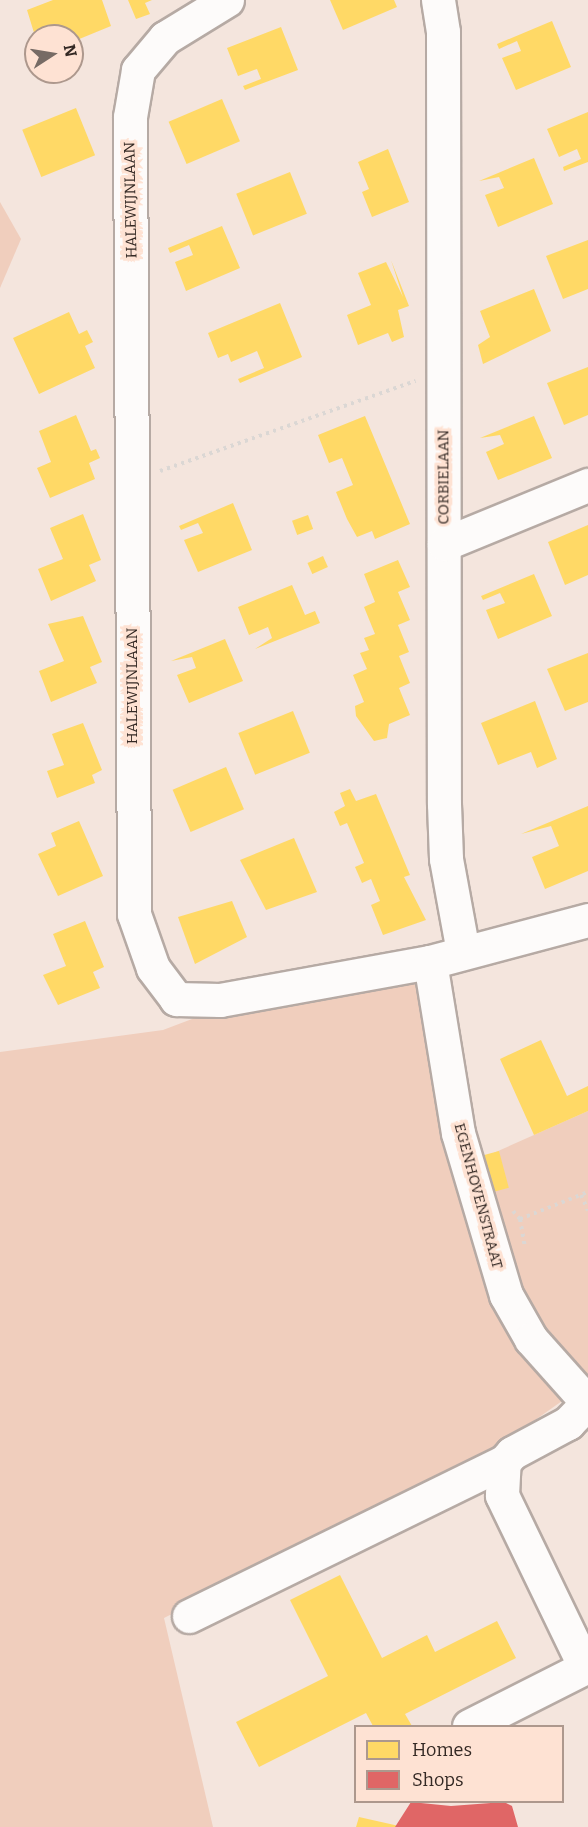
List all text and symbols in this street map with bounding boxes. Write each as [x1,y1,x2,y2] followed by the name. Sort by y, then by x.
[24,24,84,84] north arrow
[60,43,81,59] text: N
[121,142,141,258] street label: HALEWIJNLAAN
[435,430,453,524] street label: CORBIELAAN
[124,628,142,744] street label: HALEWIJNLAAN
[450,1121,506,1271] street label: EGENHOVENSTRAAT
[354,1725,564,1803] legend
[412,1739,472,1761] text: Homes
[412,1769,464,1791] text: Shops

